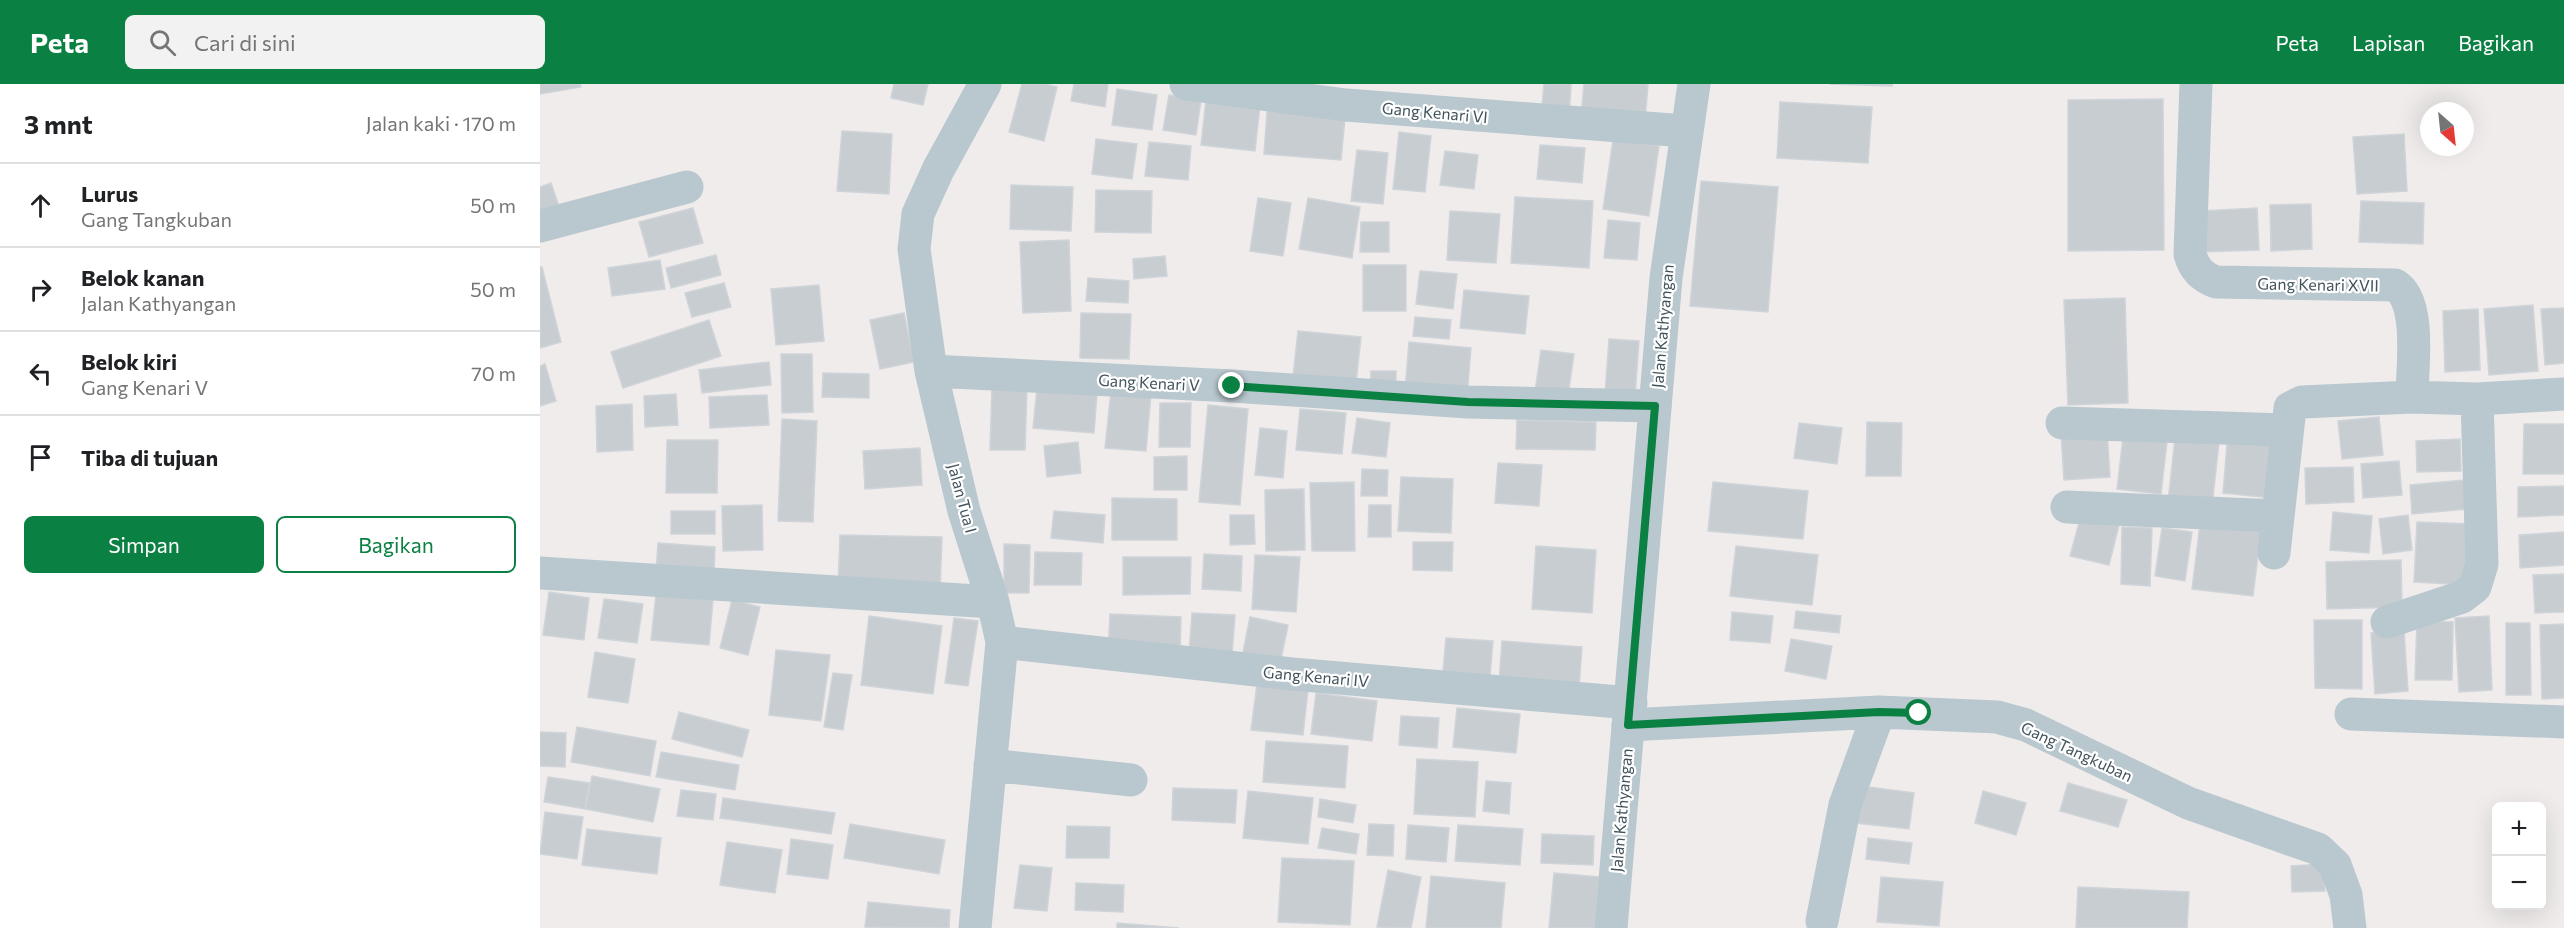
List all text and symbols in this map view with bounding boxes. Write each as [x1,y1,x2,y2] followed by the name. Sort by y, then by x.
[125,15,545,69] search box
[30,25,89,59] text: Peta
[146,26,179,59] icon: search
[194,29,296,56] text: Cari di sini
[2276,30,2319,55] text: Peta
[2352,30,2425,55] text: Lapisan
[2458,30,2534,55] text: Bagikan
[1381,98,1489,126] street label: Gang Kenari VI
[2420,102,2474,156] north arrow
[24,108,93,139] text: 3 mnt
[366,111,516,135] text: Jalan kaki · 170 m
[81,180,138,207] text: Lurus
[24,189,57,222] icon: ahead
[470,193,516,217] text: 50 m
[81,207,232,231] text: Gang Tangkuban
[1647,263,1677,389] street label: Jalan Kathyangan
[81,264,204,291] text: Belok kanan
[24,273,57,306] icon: right
[2257,273,2379,295] street label: Gang Kenari XVII
[470,277,516,301] text: 50 m
[81,291,236,315] text: Jalan Kathyangan
[81,348,177,375] text: Belok kiri
[24,357,57,390] icon: left
[471,361,516,385] text: 70 m
[1098,370,1200,394] street label: Gang Kenari V
[1218,372,1244,398] route end
[81,375,208,399] text: Gang Kenari V
[24,441,57,474] icon: arrive
[81,444,218,471] text: Tiba di tujuan
[945,461,981,535] street label: Jalan Tua I
[24,516,264,573] button: Simpan
[276,516,516,573] button: Bagikan
[1262,662,1370,690] street label: Gang Kenari IV
[1905,699,1931,725] route start
[2018,717,2136,785] street label: Gang Tangkuban
[1606,747,1636,873] street label: Jalan Kathyangan
[2492,802,2546,910] map controls
[2492,802,2546,856] button: +
[2492,856,2546,910] button: −

